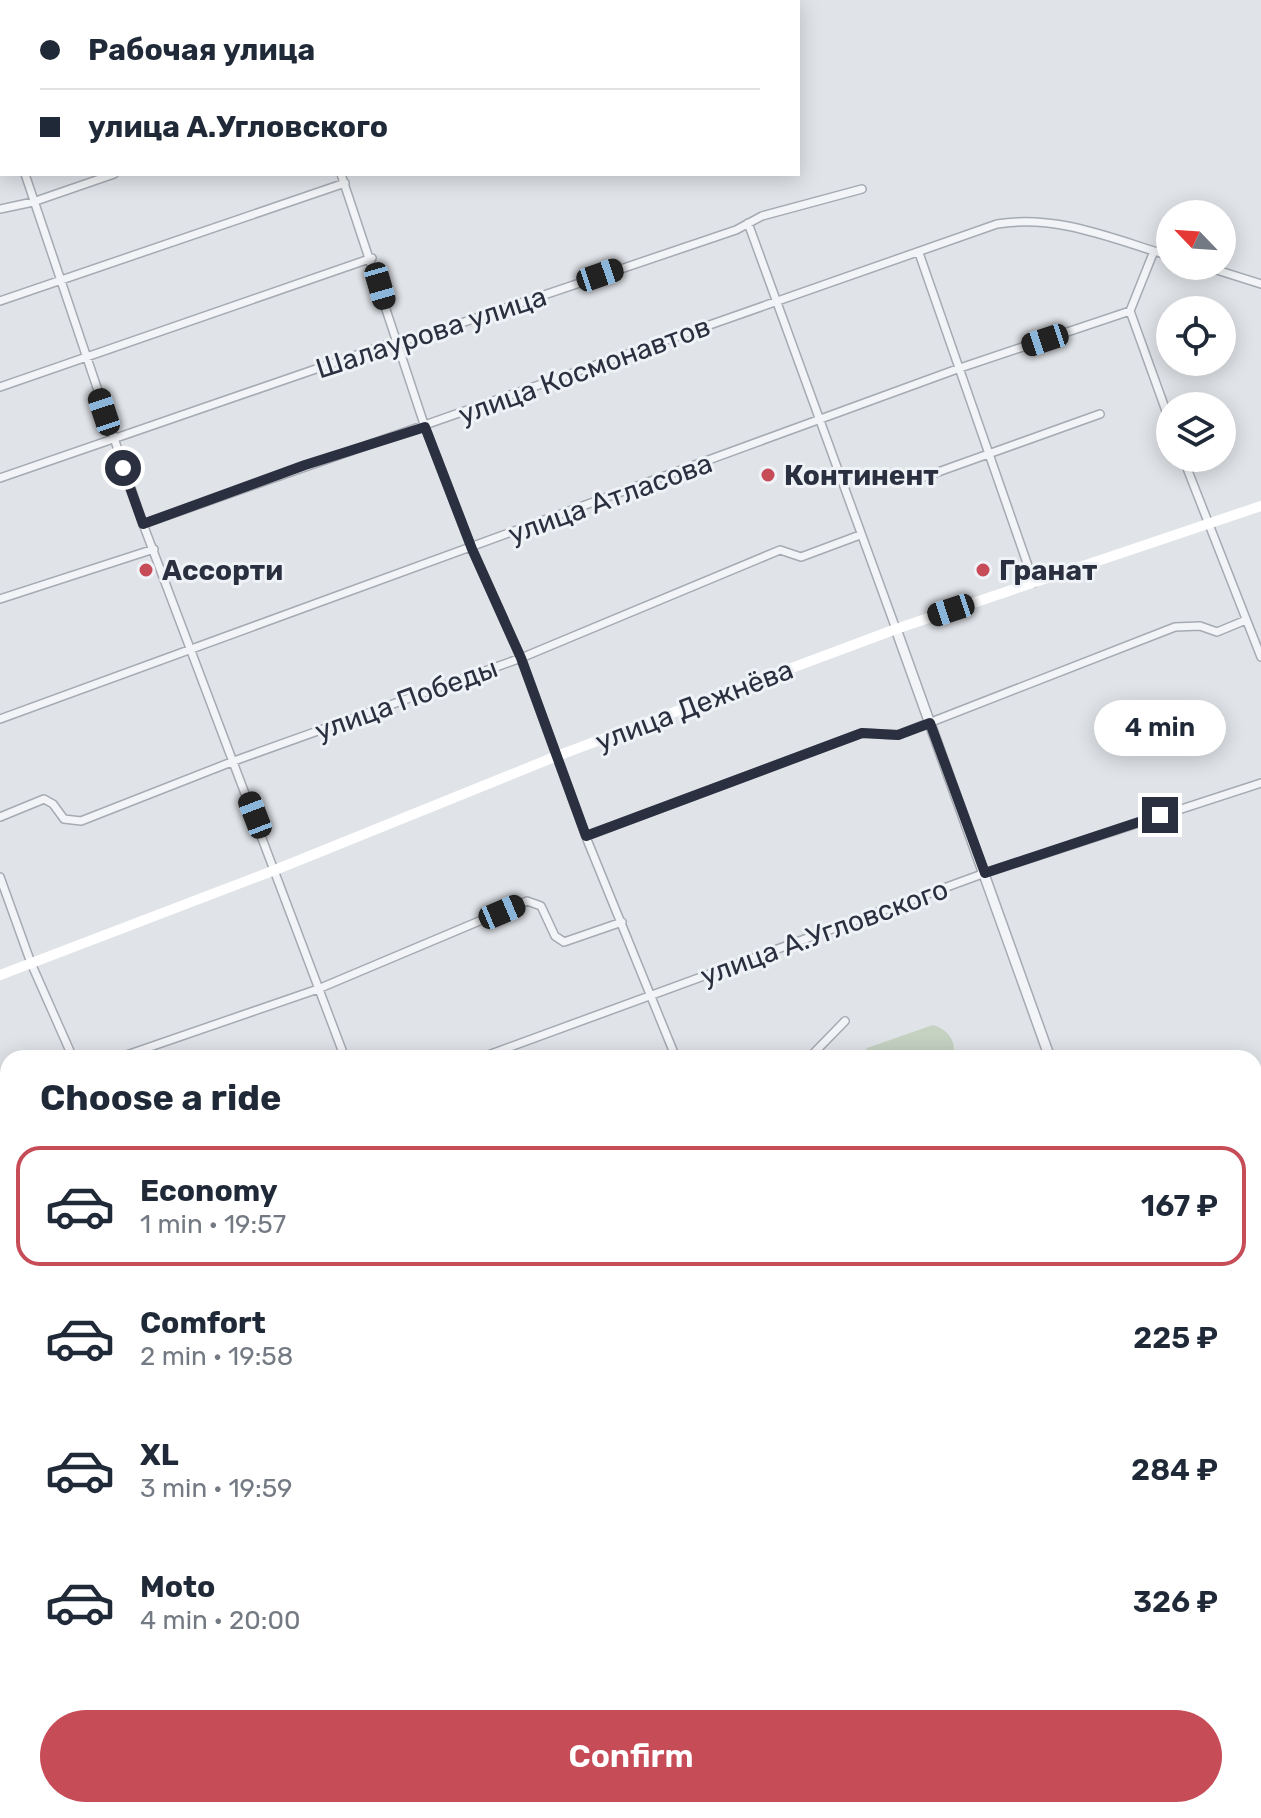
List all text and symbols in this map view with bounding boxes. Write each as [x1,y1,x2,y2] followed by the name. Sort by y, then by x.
[88,32,315,68] text: Рабочая улица
[88,109,388,145] text: улица А.Угловского
[1156,200,1236,280] north arrow
[1156,200,1236,472] map controls
[573,256,627,294] car
[362,260,398,312] car
[312,280,551,385] street label: Шалаурова улица
[1156,296,1236,376] button: locate
[454,310,715,431] street label: улица Космонавтов
[1018,321,1072,359] car
[85,385,123,439] car
[1156,392,1236,472] button: layers
[504,446,717,551] street label: улица Атласова
[105,450,141,486] route start
[784,459,939,492] place label: Континент
[759,466,777,484] marker: Континент
[162,554,283,587] place label: Ассорти
[999,554,1097,587] place label: Гранат
[137,561,155,579] marker: Ассорти
[974,561,992,579] marker: Гранат
[924,591,978,629] car
[310,651,502,748] street label: улица Победы
[591,653,798,758] street label: улица Дежнёва
[1094,699,1226,755] callout: 4 min
[1125,712,1195,743] text: 4 min
[235,788,275,842] car
[1142,797,1178,833] route end
[696,872,953,993] street label: улица А.Угловского
[475,892,529,932] car
[40,1076,281,1119] text: Choose a ride
[44,1170,116,1242] icon: car
[140,1173,278,1209] text: Economy
[1141,1188,1218,1224] text: 167 ₽
[140,1209,286,1240] text: 1 min · 19:57
[44,1302,116,1374] icon: car
[140,1305,266,1341] text: Comfort
[1133,1320,1218,1356] text: 225 ₽
[140,1341,293,1372] text: 2 min · 19:58
[44,1434,116,1506] icon: car
[140,1437,179,1473] text: XL
[1131,1452,1218,1488] text: 284 ₽
[140,1473,293,1504] text: 3 min · 19:59
[44,1566,116,1638] icon: car
[140,1569,215,1605] text: Moto
[1133,1584,1218,1620] text: 326 ₽
[140,1605,300,1636] text: 4 min · 20:00
[40,1710,1222,1802] button: Confirm

